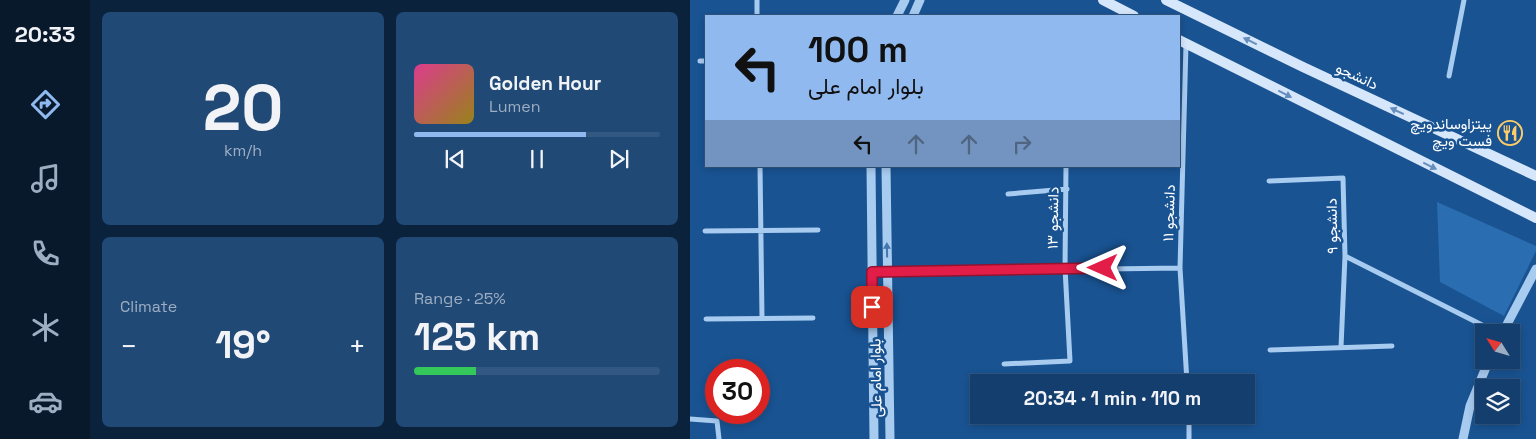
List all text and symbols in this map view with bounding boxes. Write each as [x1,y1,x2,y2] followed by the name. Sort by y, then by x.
[15,20,75,48] text: 20:33
[808,28,908,72] text: 100 m
[725,35,790,100] icon: left
[1243,37,1257,45] one-way arrow
[1333,58,1381,94] street label: دانشجو
[203,66,283,149] text: 20
[489,71,601,96] text: Golden Hour
[808,72,924,100] text: بلوار امام علی
[28,87,63,122] icon: directions
[1278,90,1292,98] one-way arrow
[489,96,541,117] text: Lumen
[1389,107,1404,116] one-way arrow
[1410,114,1492,152] place label: پیتزاوساندویچ فست ویچ
[1497,120,1523,146] restaurant icon: پیتزاوساندویچ فست ویچ
[849,130,877,158] icon: left
[902,130,930,158] icon: ahead
[955,130,983,158] icon: ahead
[1008,130,1036,158] icon: right
[224,140,262,161] text: km/h
[441,145,469,173] icon: previous
[523,145,551,173] icon: pause
[605,145,633,173] icon: next
[28,161,63,196] icon: music
[1423,162,1437,170] one-way arrow
[1158,184,1179,242] street label: دانشجو ۱۱
[1042,187,1063,249] street label: دانشجو ۱۳
[1322,198,1341,254] street label: دانشجو ۹
[28,236,63,271] icon: phone
[1076,241,1128,293] position arrow
[883,242,891,258] one-way arrow
[851,286,893,328] pin
[414,288,506,309] text: Range · 25%
[858,293,886,321] icon: arrive
[120,296,177,317] text: Climate
[28,310,63,345] icon: climate
[414,313,540,361] text: 125 km
[215,321,271,369] text: 19°
[1475,324,1520,369] north arrow
[1475,324,1520,424] map controls
[120,328,137,364] text: −
[349,328,366,364] text: +
[865,338,887,418] street label: بلوار امام علی
[705,359,770,424] speed limit sign: 30
[1475,379,1520,424] button: layers
[28,384,63,419] icon: car
[1024,386,1201,411] text: 20:34 · 1 min · 110 m

